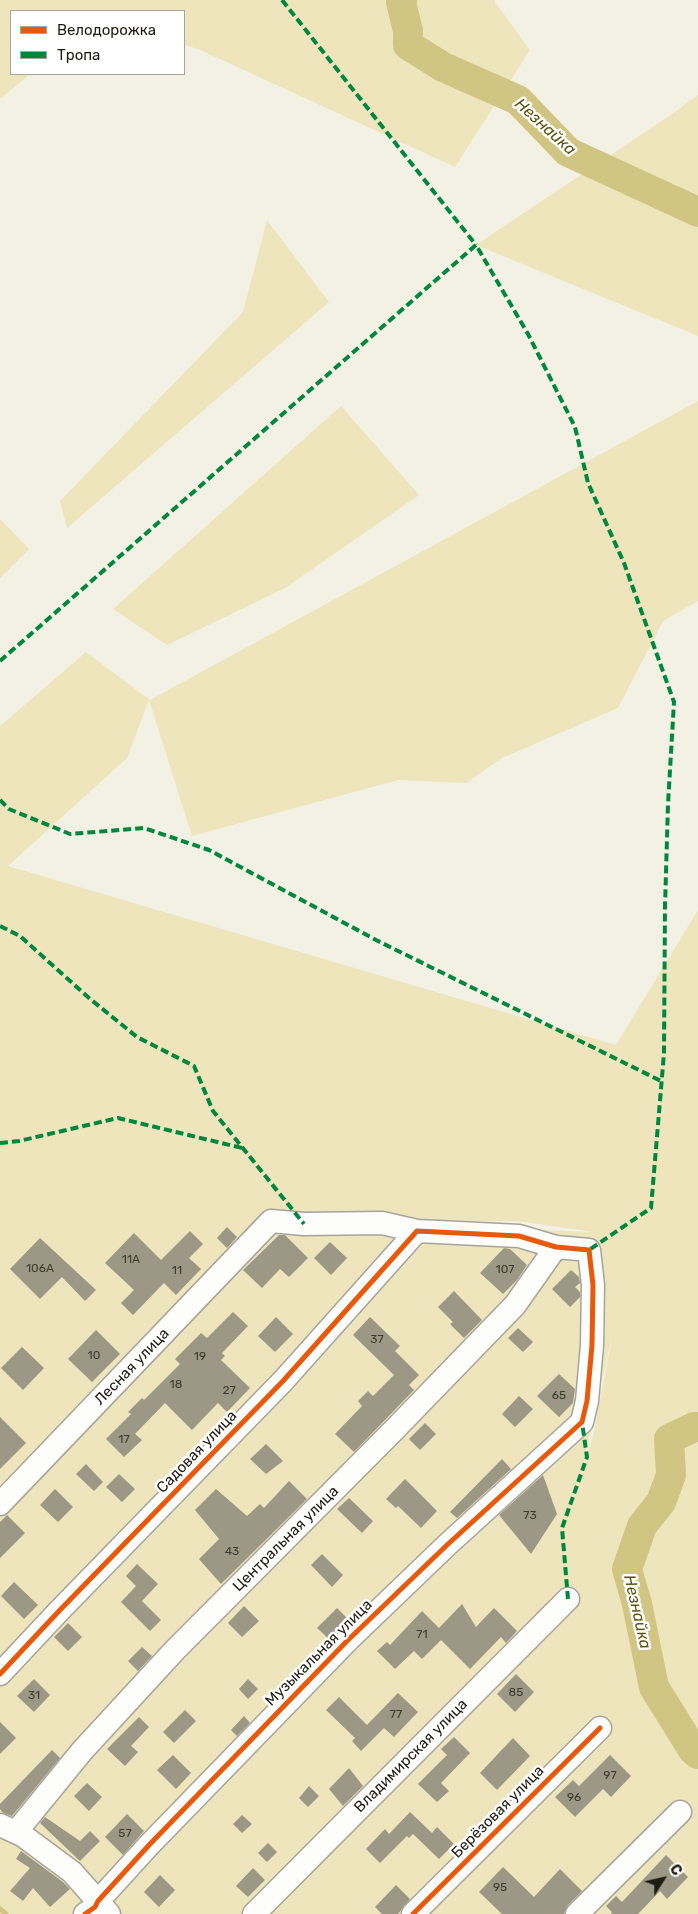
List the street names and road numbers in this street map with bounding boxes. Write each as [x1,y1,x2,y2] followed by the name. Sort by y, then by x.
[91,1325,173,1409] street label: Лесная улица
[153,1407,241,1497] street label: Садовая улица
[229,1482,343,1596] street label: Центральная улица
[262,1596,376,1710] street label: Музыкальная улица
[351,1696,471,1816] street label: Владимирская улица
[448,1762,548,1862] street label: Берёзовая улица

